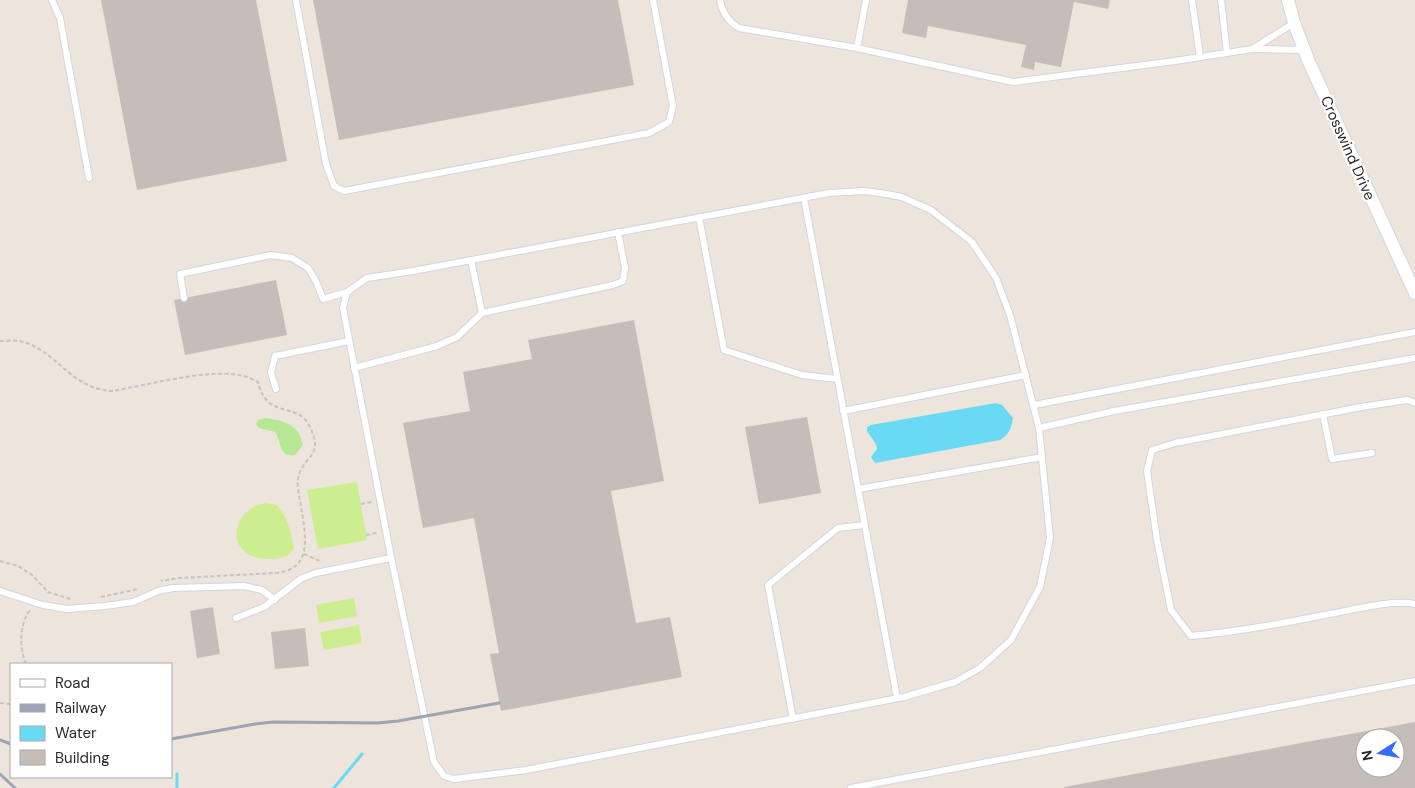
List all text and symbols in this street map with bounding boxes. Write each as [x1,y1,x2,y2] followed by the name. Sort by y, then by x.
[1316,93,1380,203] street label: Crosswind Drive
[10,663,172,778] legend
[55,673,90,693] text: Road
[55,698,107,718] text: Railway
[55,723,97,743] text: Water
[1355,728,1405,778] north arrow
[55,748,110,768] text: Building
[1357,749,1377,762] text: N

